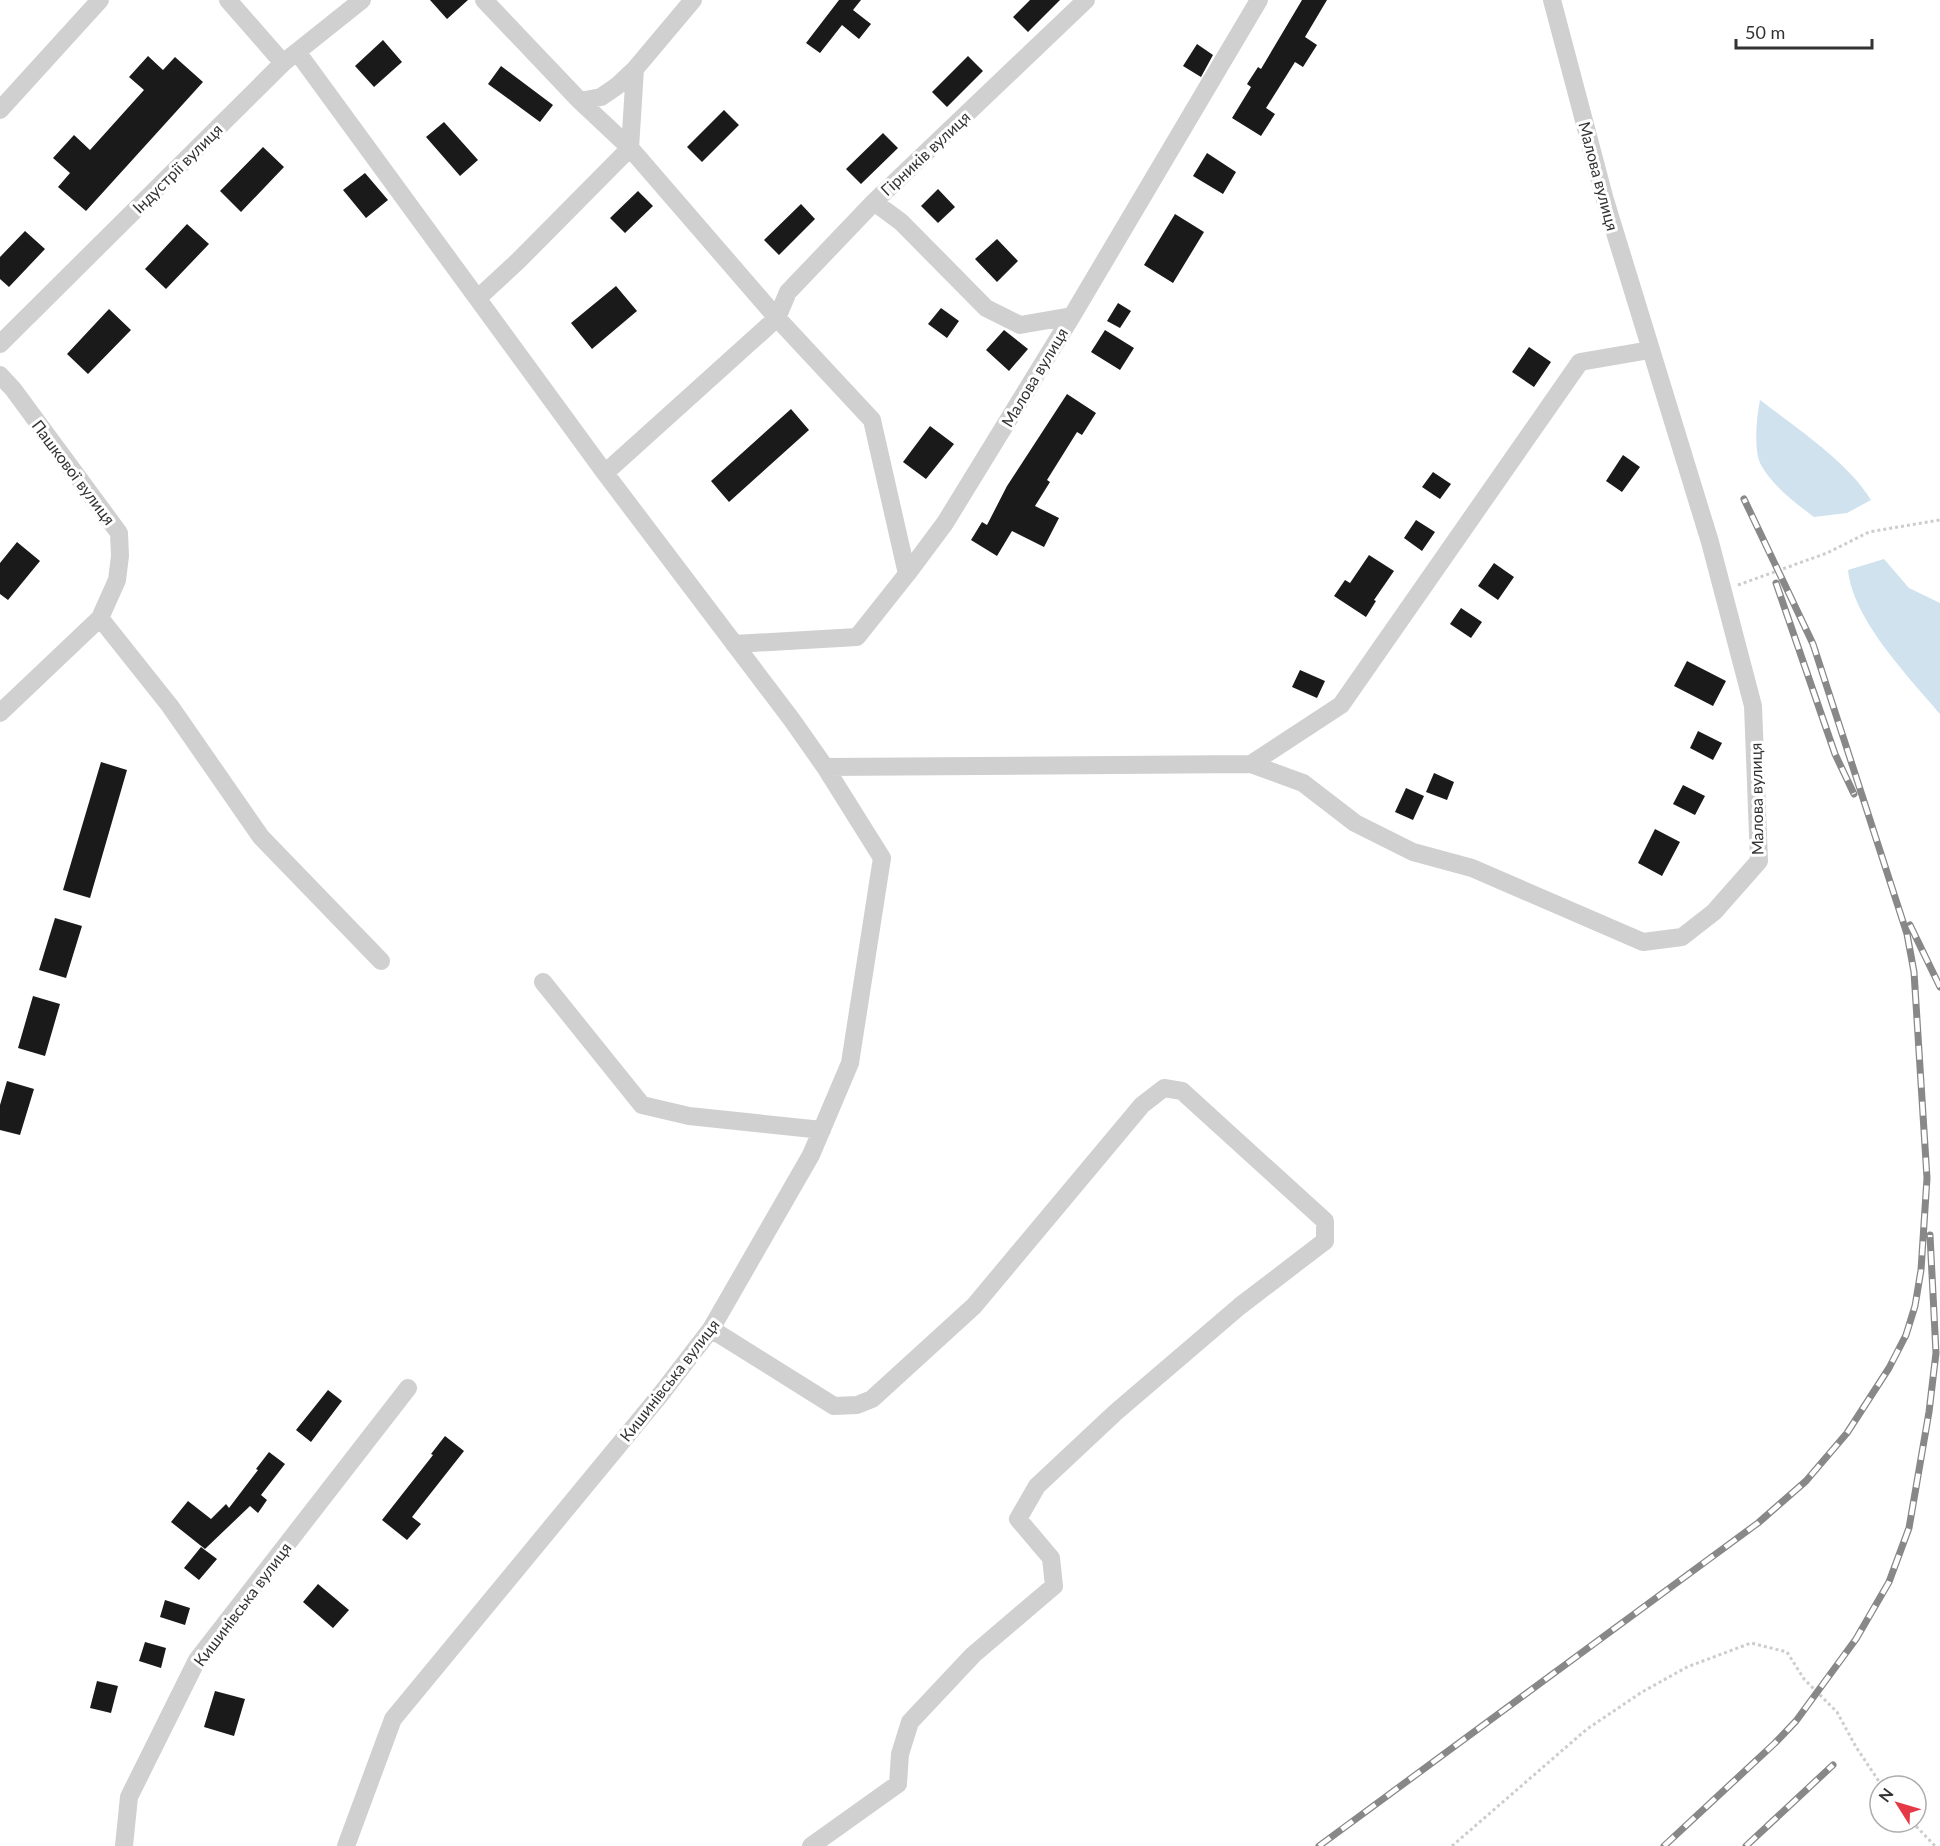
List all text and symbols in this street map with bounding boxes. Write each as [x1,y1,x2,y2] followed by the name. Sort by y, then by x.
[1736,12,1872,50] scale bar
[1745,21,1785,43] text: 50 m
[876,107,974,199] street label: Гірників вулиця
[128,119,226,217] street label: Індустрії вулиця
[1575,119,1623,233] street label: Малова вулиця
[997,324,1071,430] street label: Малова вулиця
[28,416,120,528] street label: Пашкової вулиця
[1746,743,1766,855] street label: Малова вулиця
[615,1315,723,1445] street label: Кишинівська вулиця
[189,1538,295,1670] street label: Кишинівська вулиця
[1868,1774,1928,1834] north arrow
[1874,1784,1897,1805] text: N

